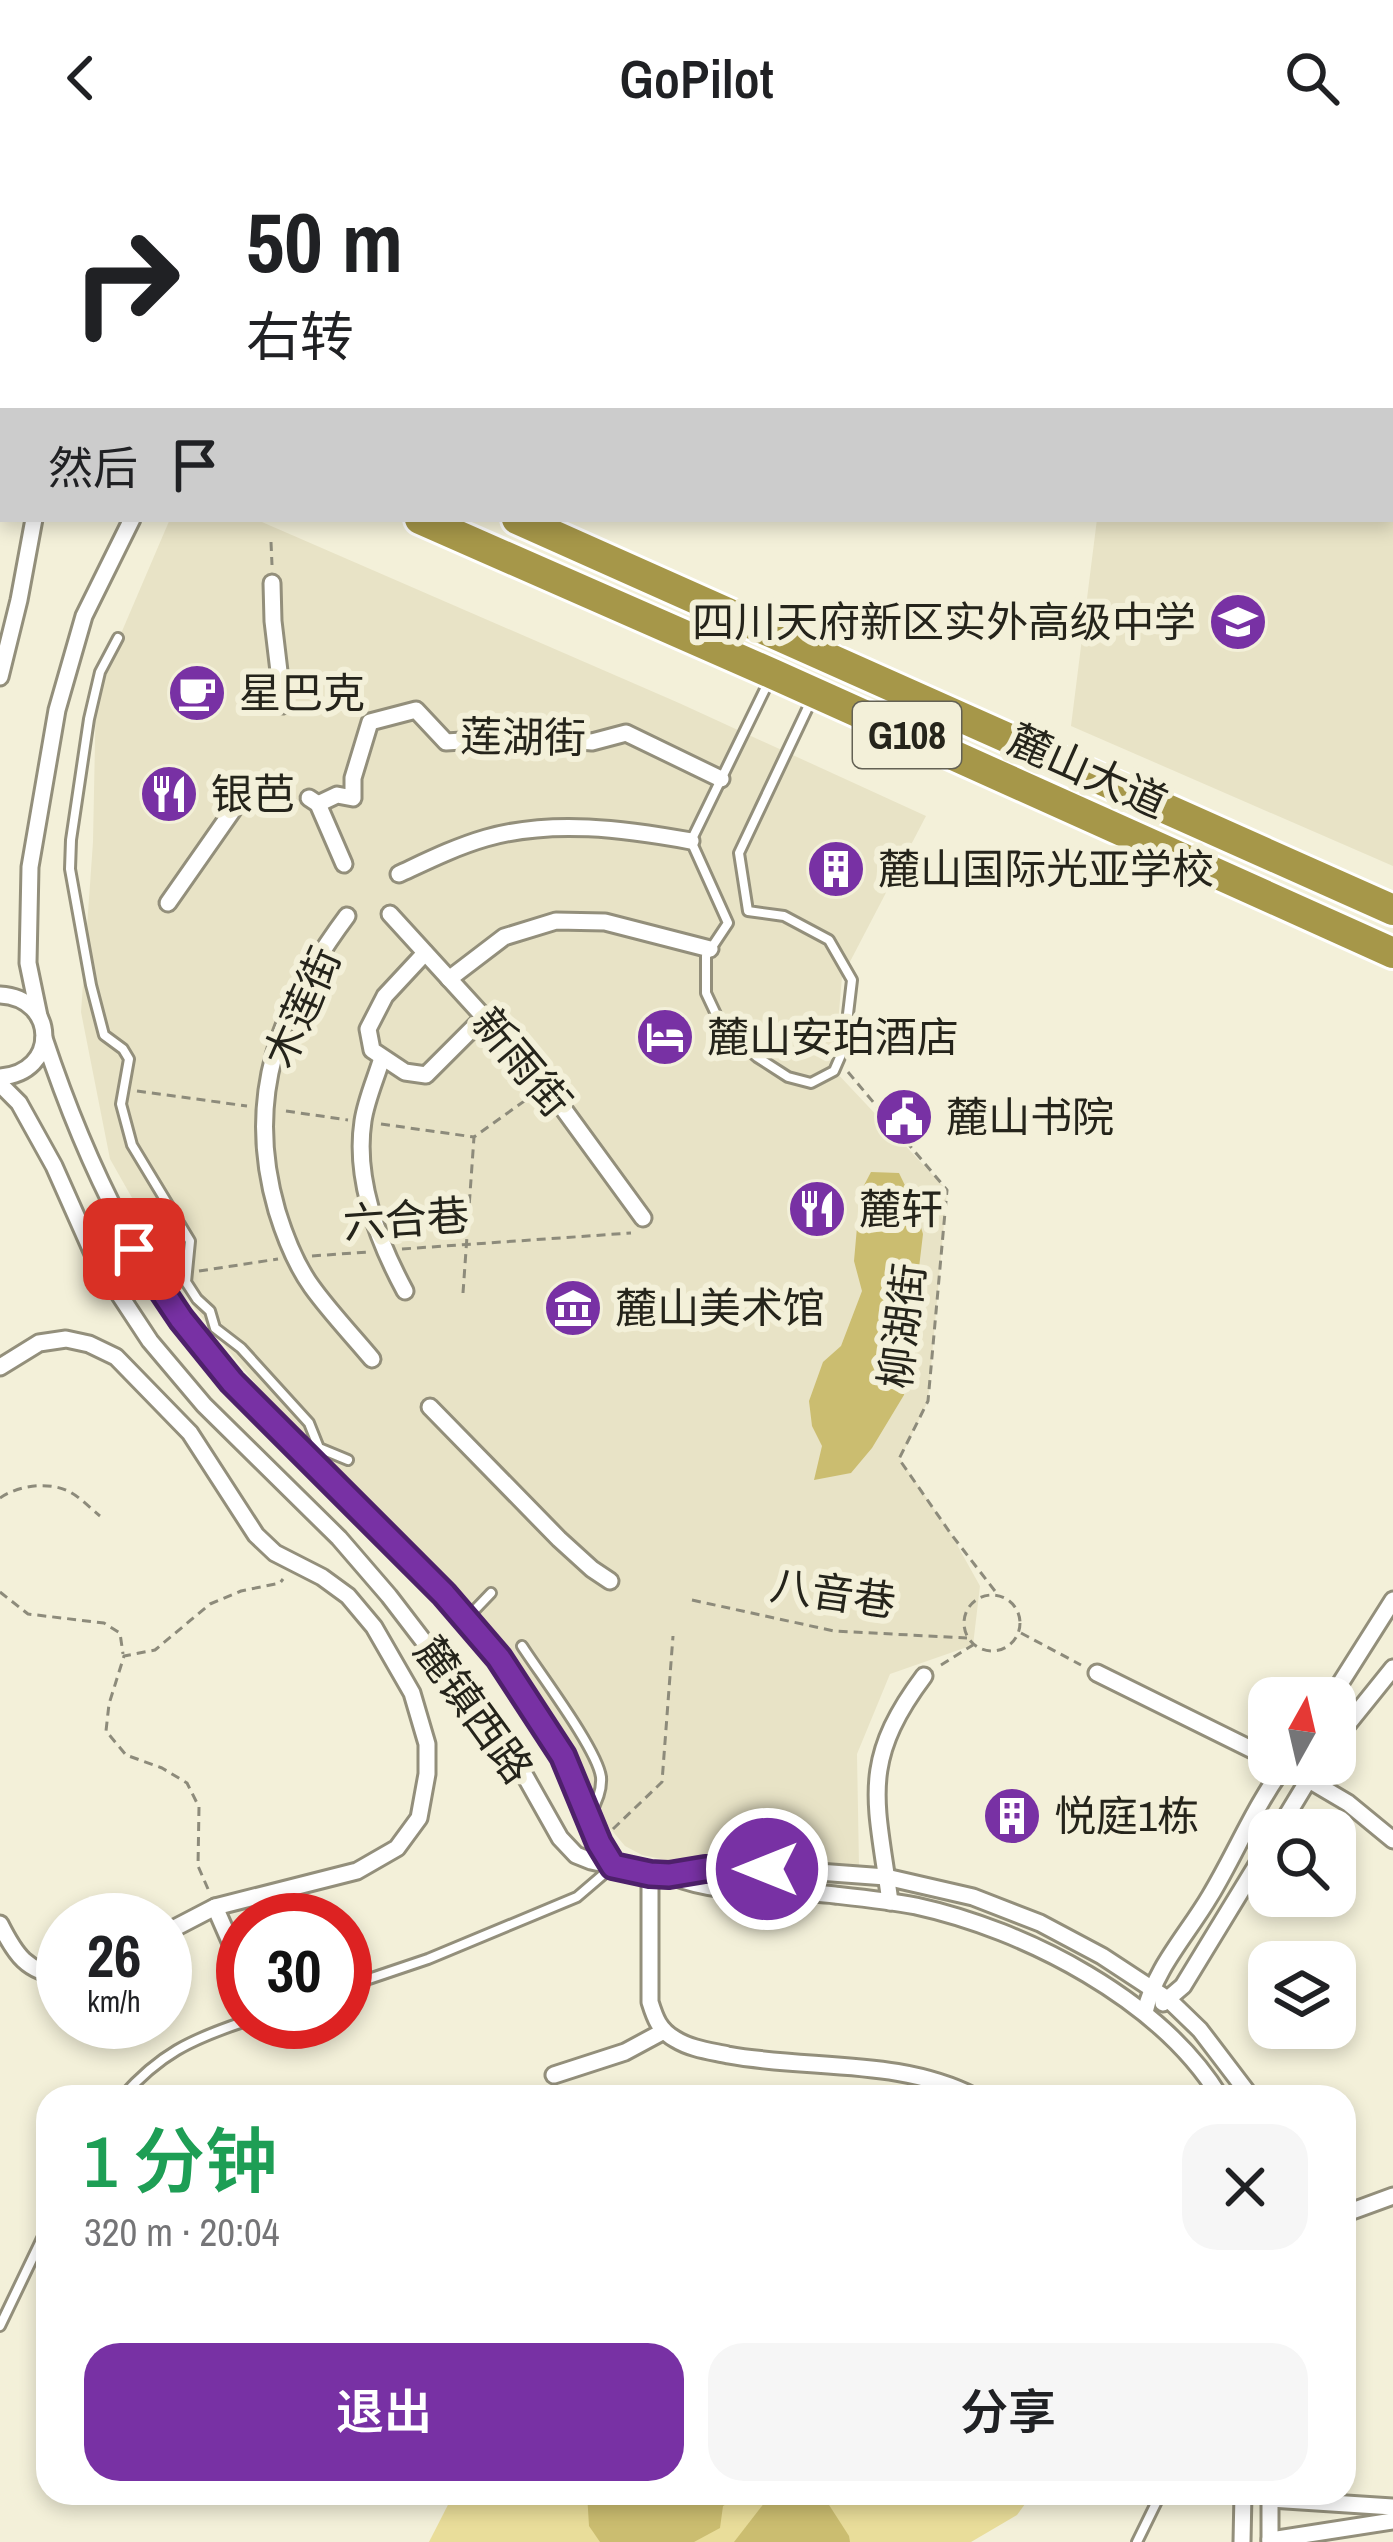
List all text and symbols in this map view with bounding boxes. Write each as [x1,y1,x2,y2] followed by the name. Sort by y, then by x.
[619,42,774,115] text: GoPilot
[48,45,114,111] icon: back
[1279,45,1345,111] icon: search
[246,185,403,298] text: 50 m
[48,204,204,360] icon: right
[246,300,354,373] text: 右转
[162,432,228,498] icon: arrive
[48,437,138,498] text: 然后
[1207,591,1269,653] school or university icon: 四川天府新区实外高级中学
[692,594,1196,650] place label: 四川天府新区实外高级中学
[166,662,228,724] cafe icon: 星巴克
[239,665,365,721] place label: 星巴克
[853,702,961,768] road number: G108
[460,708,586,766] street label: 莲湖街
[1000,711,1176,831] street label: 麓山大道
[138,763,200,825] restaurant icon: 银芭
[211,766,295,822] place label: 银芭
[805,838,867,900] building icon: 麓山国际光亚学校
[878,841,1214,897] place label: 麓山国际光亚学校
[251,938,353,1076] street label: 木莲街
[460,996,584,1128] street label: 新雨街
[634,1006,696,1068] hotel icon: 麓山安珀酒店
[707,1009,959,1065] place label: 麓山安珀酒店
[873,1086,935,1148] public building icon: 麓山书院
[946,1089,1114,1145] place label: 麓山书院
[786,1178,848,1240] restaurant icon: 麓轩
[859,1181,943,1237] place label: 麓轩
[341,1187,471,1251] street label: 六合巷
[83,1198,185,1300] pin
[101,1216,167,1282] icon: arrive
[867,1260,937,1392] street label: 柳湖街
[542,1277,604,1339] museum icon: 麓山美术馆
[615,1280,825,1336] place label: 麓山美术馆
[767,1557,899,1629] street label: 八音巷
[402,1626,546,1794] street label: 麓镇西路
[1248,1677,1356,1785] north arrow
[1248,1677,1356,2049] map controls
[981,1785,1043,1847] building icon: 悦庭1栋
[1054,1788,1199,1844] place label: 悦庭1栋
[704,1806,830,1932] position arrow
[1248,1809,1356,1917] button: search
[216,1893,372,2049] speed limit sign: 30
[87,1915,141,1996] text: 26
[1248,1941,1356,2049] button: layers
[87,1981,141,2021] text: km/h
[84,2112,277,2209] text: 1 分钟
[1182,2124,1308,2250] button: close
[84,2206,280,2258] text: 320 m · 20:04
[84,2343,684,2481] button: 退出
[708,2343,1308,2481] button: 分享

